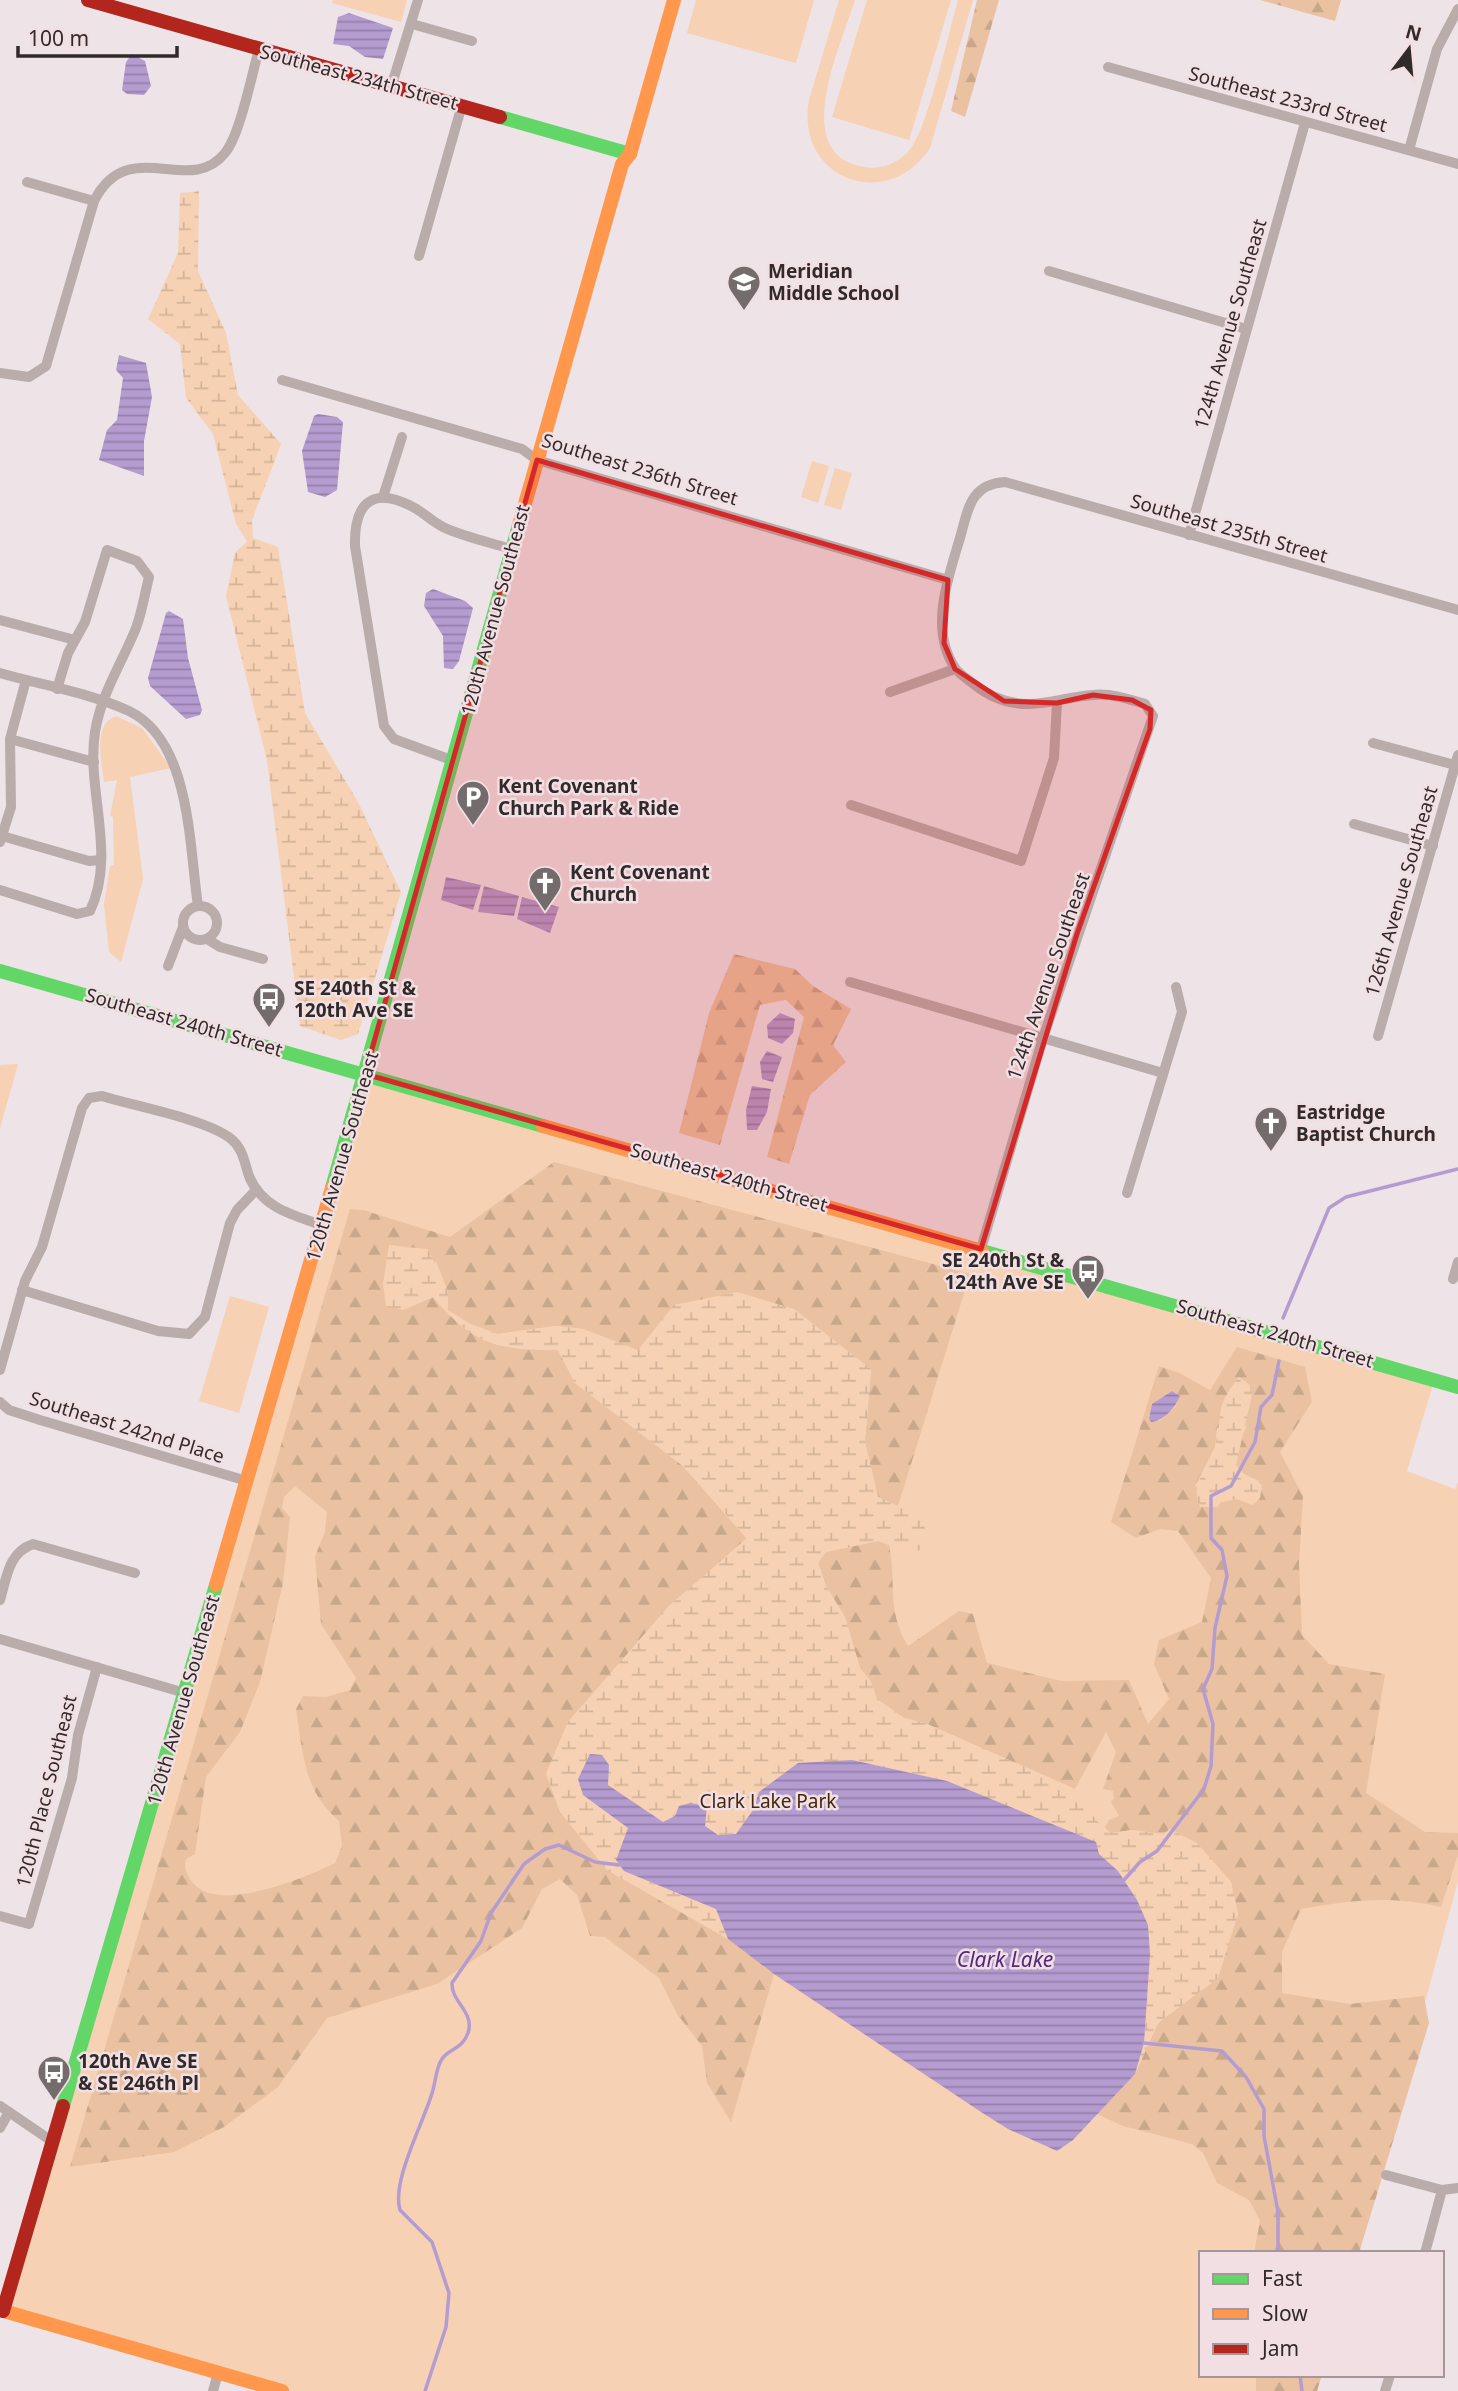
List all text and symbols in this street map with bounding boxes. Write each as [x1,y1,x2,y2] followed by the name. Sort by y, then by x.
[18,14,177,58] scale bar
[1374,14,1444,84] north arrow
[1403,18,1425,47] text: N
[28,24,89,52] text: 100 m
[257,38,461,116] street label: Southeast 234th Street
[1186,60,1390,138] street label: Southeast 233rd Street
[1188,216,1272,432] street label: 124th Avenue Southeast
[768,258,900,306] place label: Meridian Middle School
[725,263,763,312] school or university icon: Meridian Middle School
[539,427,741,511] street label: Southeast 236th Street
[1127,487,1331,569] street label: Southeast 235th Street
[454,502,536,718] street label: 120th Avenue Southeast
[498,773,679,821] place label: Kent Covenant Church Park & Ride
[454,778,492,827] parking icon: Kent Covenant Church Park & Ride
[1359,783,1443,999] street label: 126th Avenue Southeast
[570,859,710,907] place label: Kent Covenant Church
[526,864,564,913] church icon: Kent Covenant Church
[1000,869,1096,1083] street label: 124th Avenue Southeast
[294,975,417,1023] place label: SE 240th St & 120th Ave SE
[250,980,288,1029] bus stop icon: SE 240th St & 120th Ave SE
[82,981,286,1063] street label: Southeast 240th Street
[300,1048,384,1264] street label: 120th Avenue Southeast
[1296,1099,1436,1147] place label: Eastridge Baptist Church
[1252,1104,1290,1153] church icon: Eastridge Baptist Church
[627,1136,831,1218] street label: Southeast 240th Street
[942,1247,1065,1295] place label: SE 240th St & 124th Ave SE
[1069,1252,1107,1301] bus stop icon: SE 240th St & 124th Ave SE
[1173,1292,1377,1374] street label: Southeast 240th Street
[26,1385,228,1469] street label: Southeast 242nd Place
[141,1592,225,1808] street label: 120th Avenue Southeast
[9,1692,83,1890] street label: 120th Place Southeast
[699,1788,837,1814] park label: Clark Lake Park
[957,1945,1053,1973] water label: Clark Lake
[78,2048,199,2096] place label: 120th Ave SE & SE 246th Pl
[35,2053,73,2102] bus stop icon: 120th Ave SE & SE 246th Pl
[1199,2251,1444,2377] legend
[1262,2264,1303,2292] text: Fast
[1262,2299,1308,2327] text: Slow
[1260,2334,1299,2362] text: Jam

